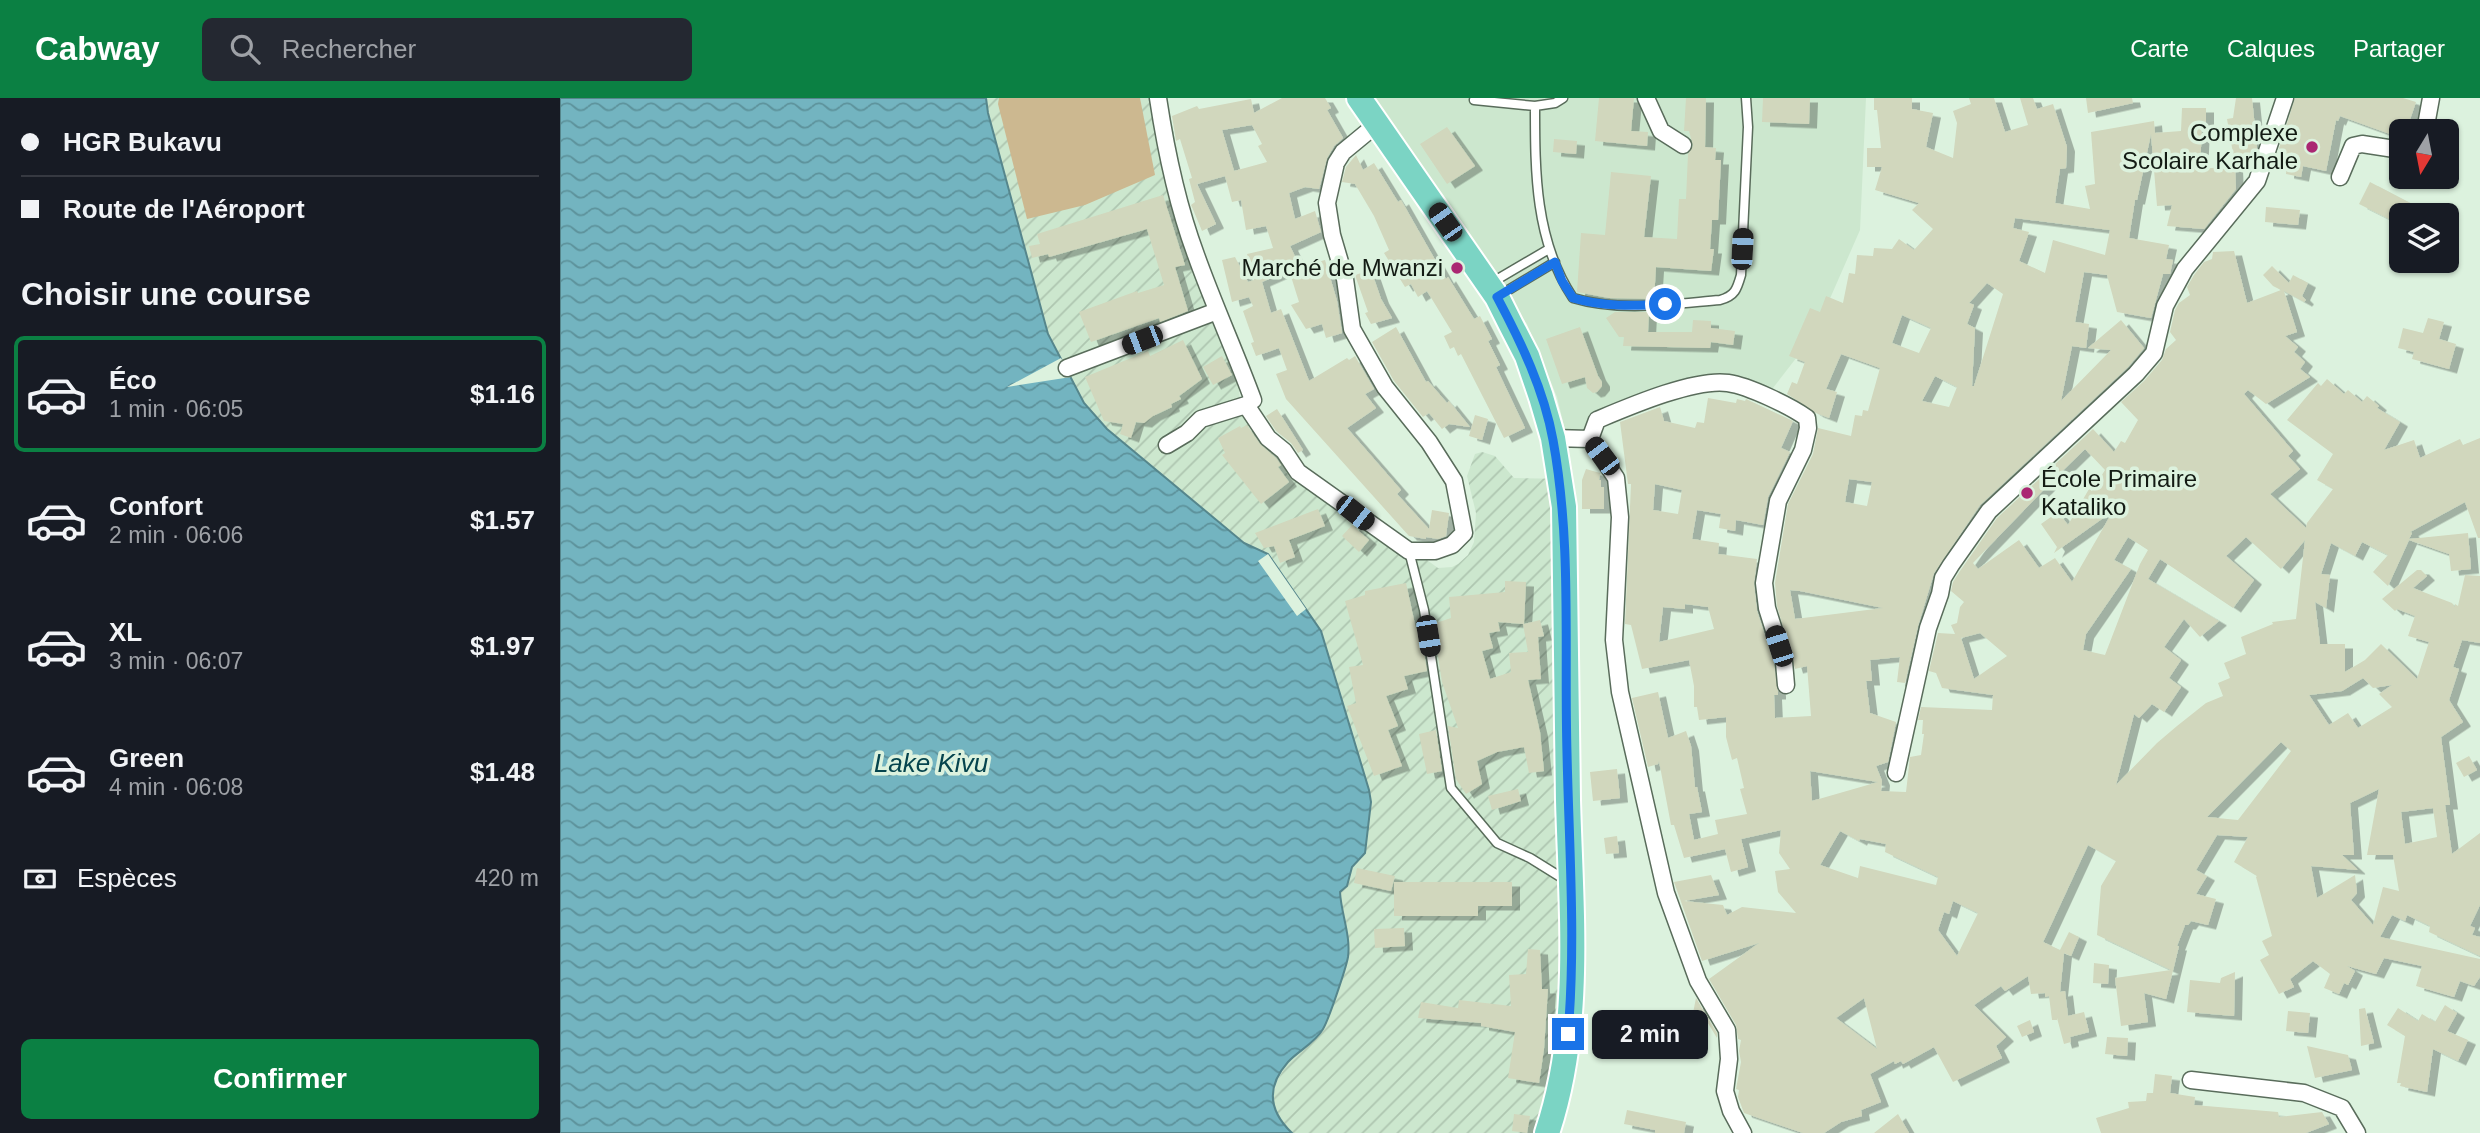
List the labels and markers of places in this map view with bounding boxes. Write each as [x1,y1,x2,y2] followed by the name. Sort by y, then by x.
[2122,119,2298,174] place label: Complexe Scolaire Karhale
[2304,139,2320,155] marker: Complexe Scolaire Karhale
[1242,254,1443,281] place label: Marché de Mwanzi
[1449,260,1465,276] marker: Marché de Mwanzi
[2041,465,2197,520] place label: École Primaire Kataliko
[2019,485,2035,501] marker: École Primaire Kataliko

